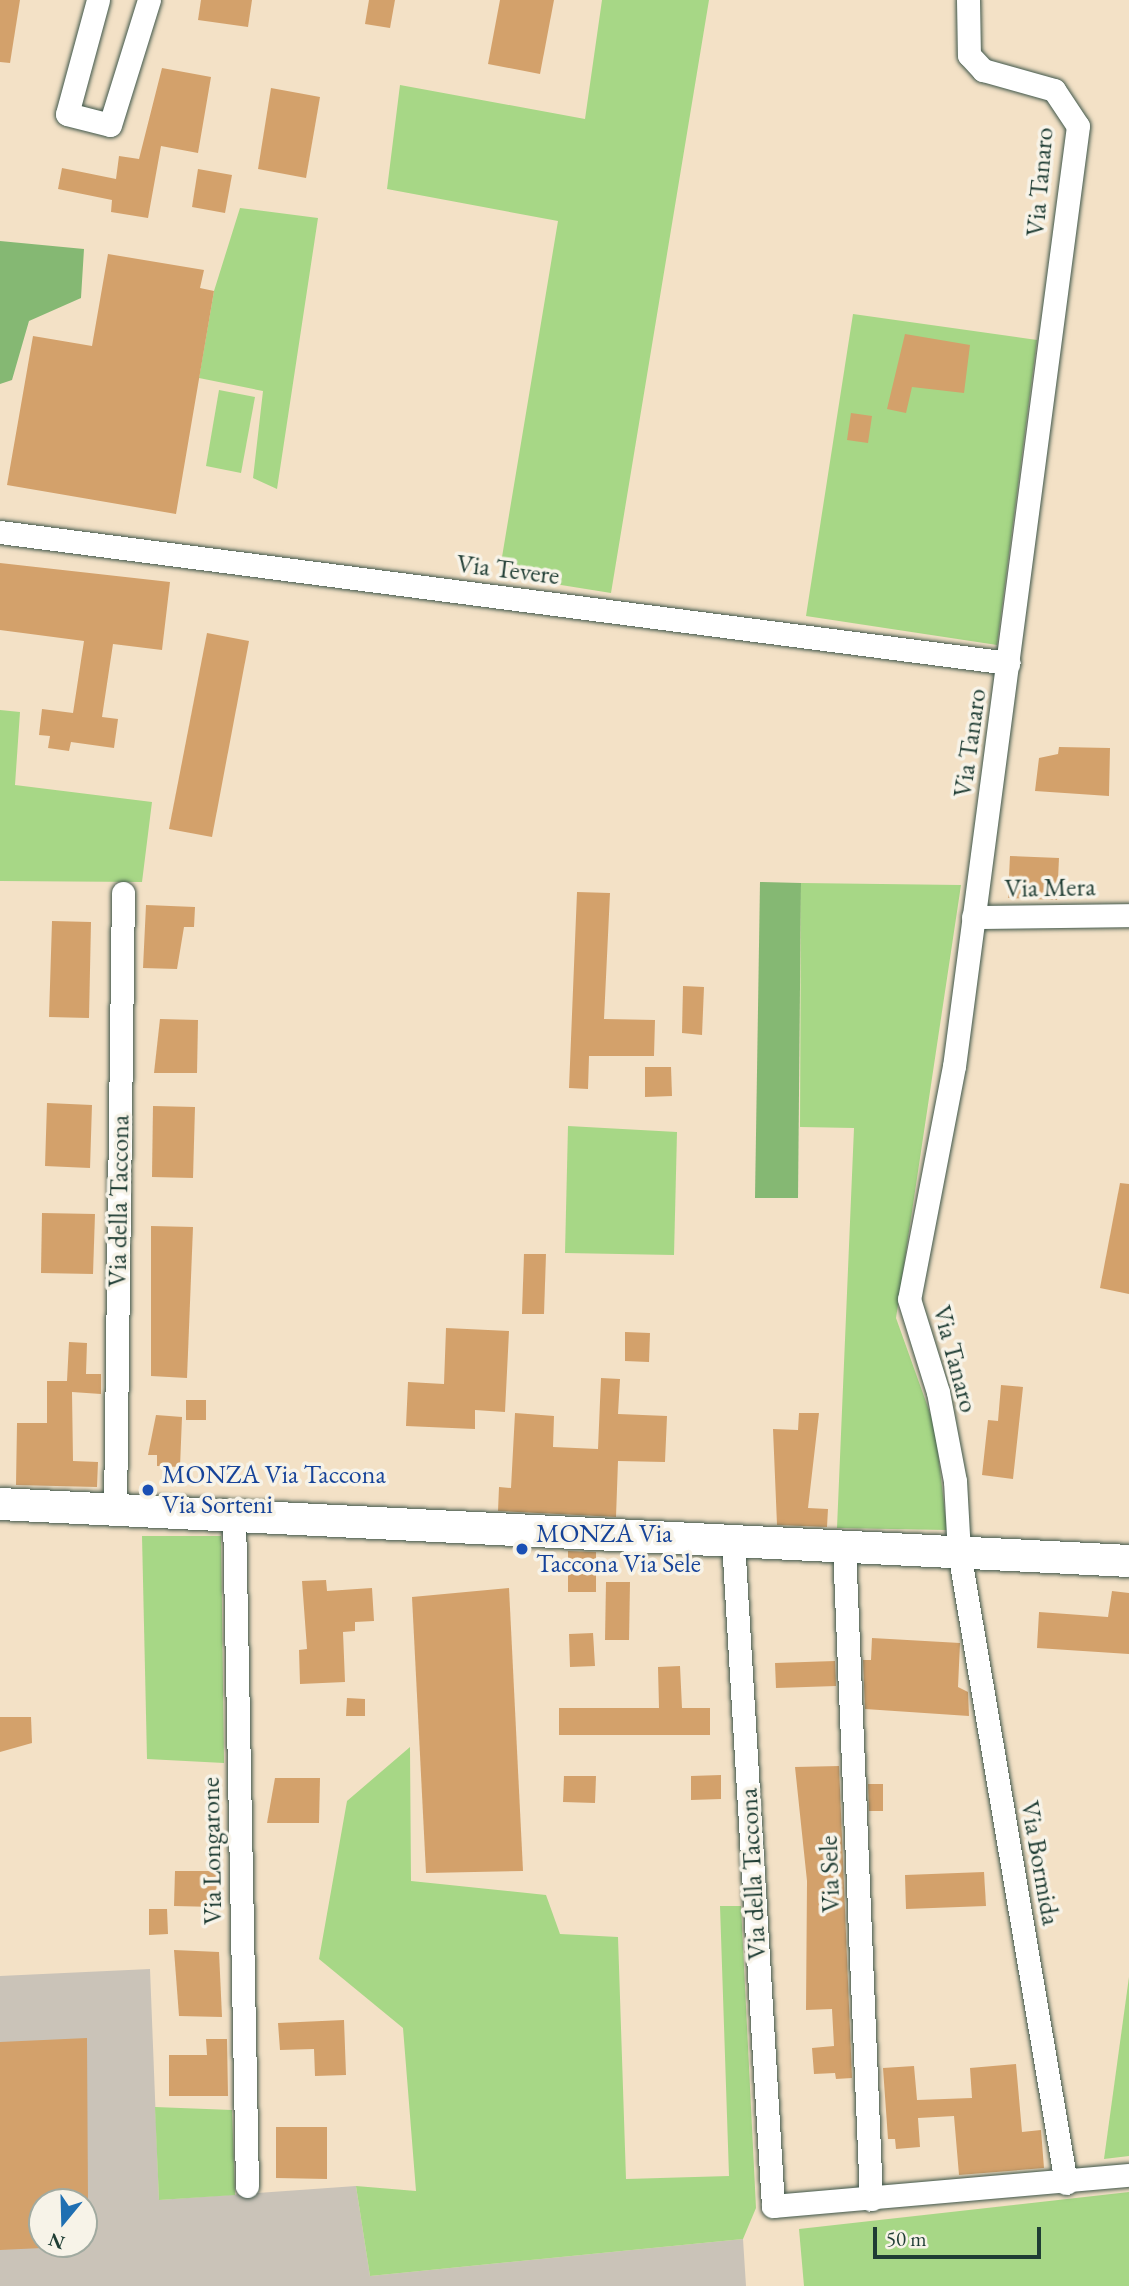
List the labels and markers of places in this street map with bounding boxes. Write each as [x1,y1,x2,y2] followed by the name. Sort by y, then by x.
[162,1459,386,1520] place label: MONZA Via Taccona Via Sorteni
[140,1482,156,1498] marker: MONZA Via Taccona Via Sorteni
[536,1518,701,1580] place label: MONZA Via Taccona Via Sele
[514,1541,530,1557] marker: MONZA Via Taccona Via Sele

